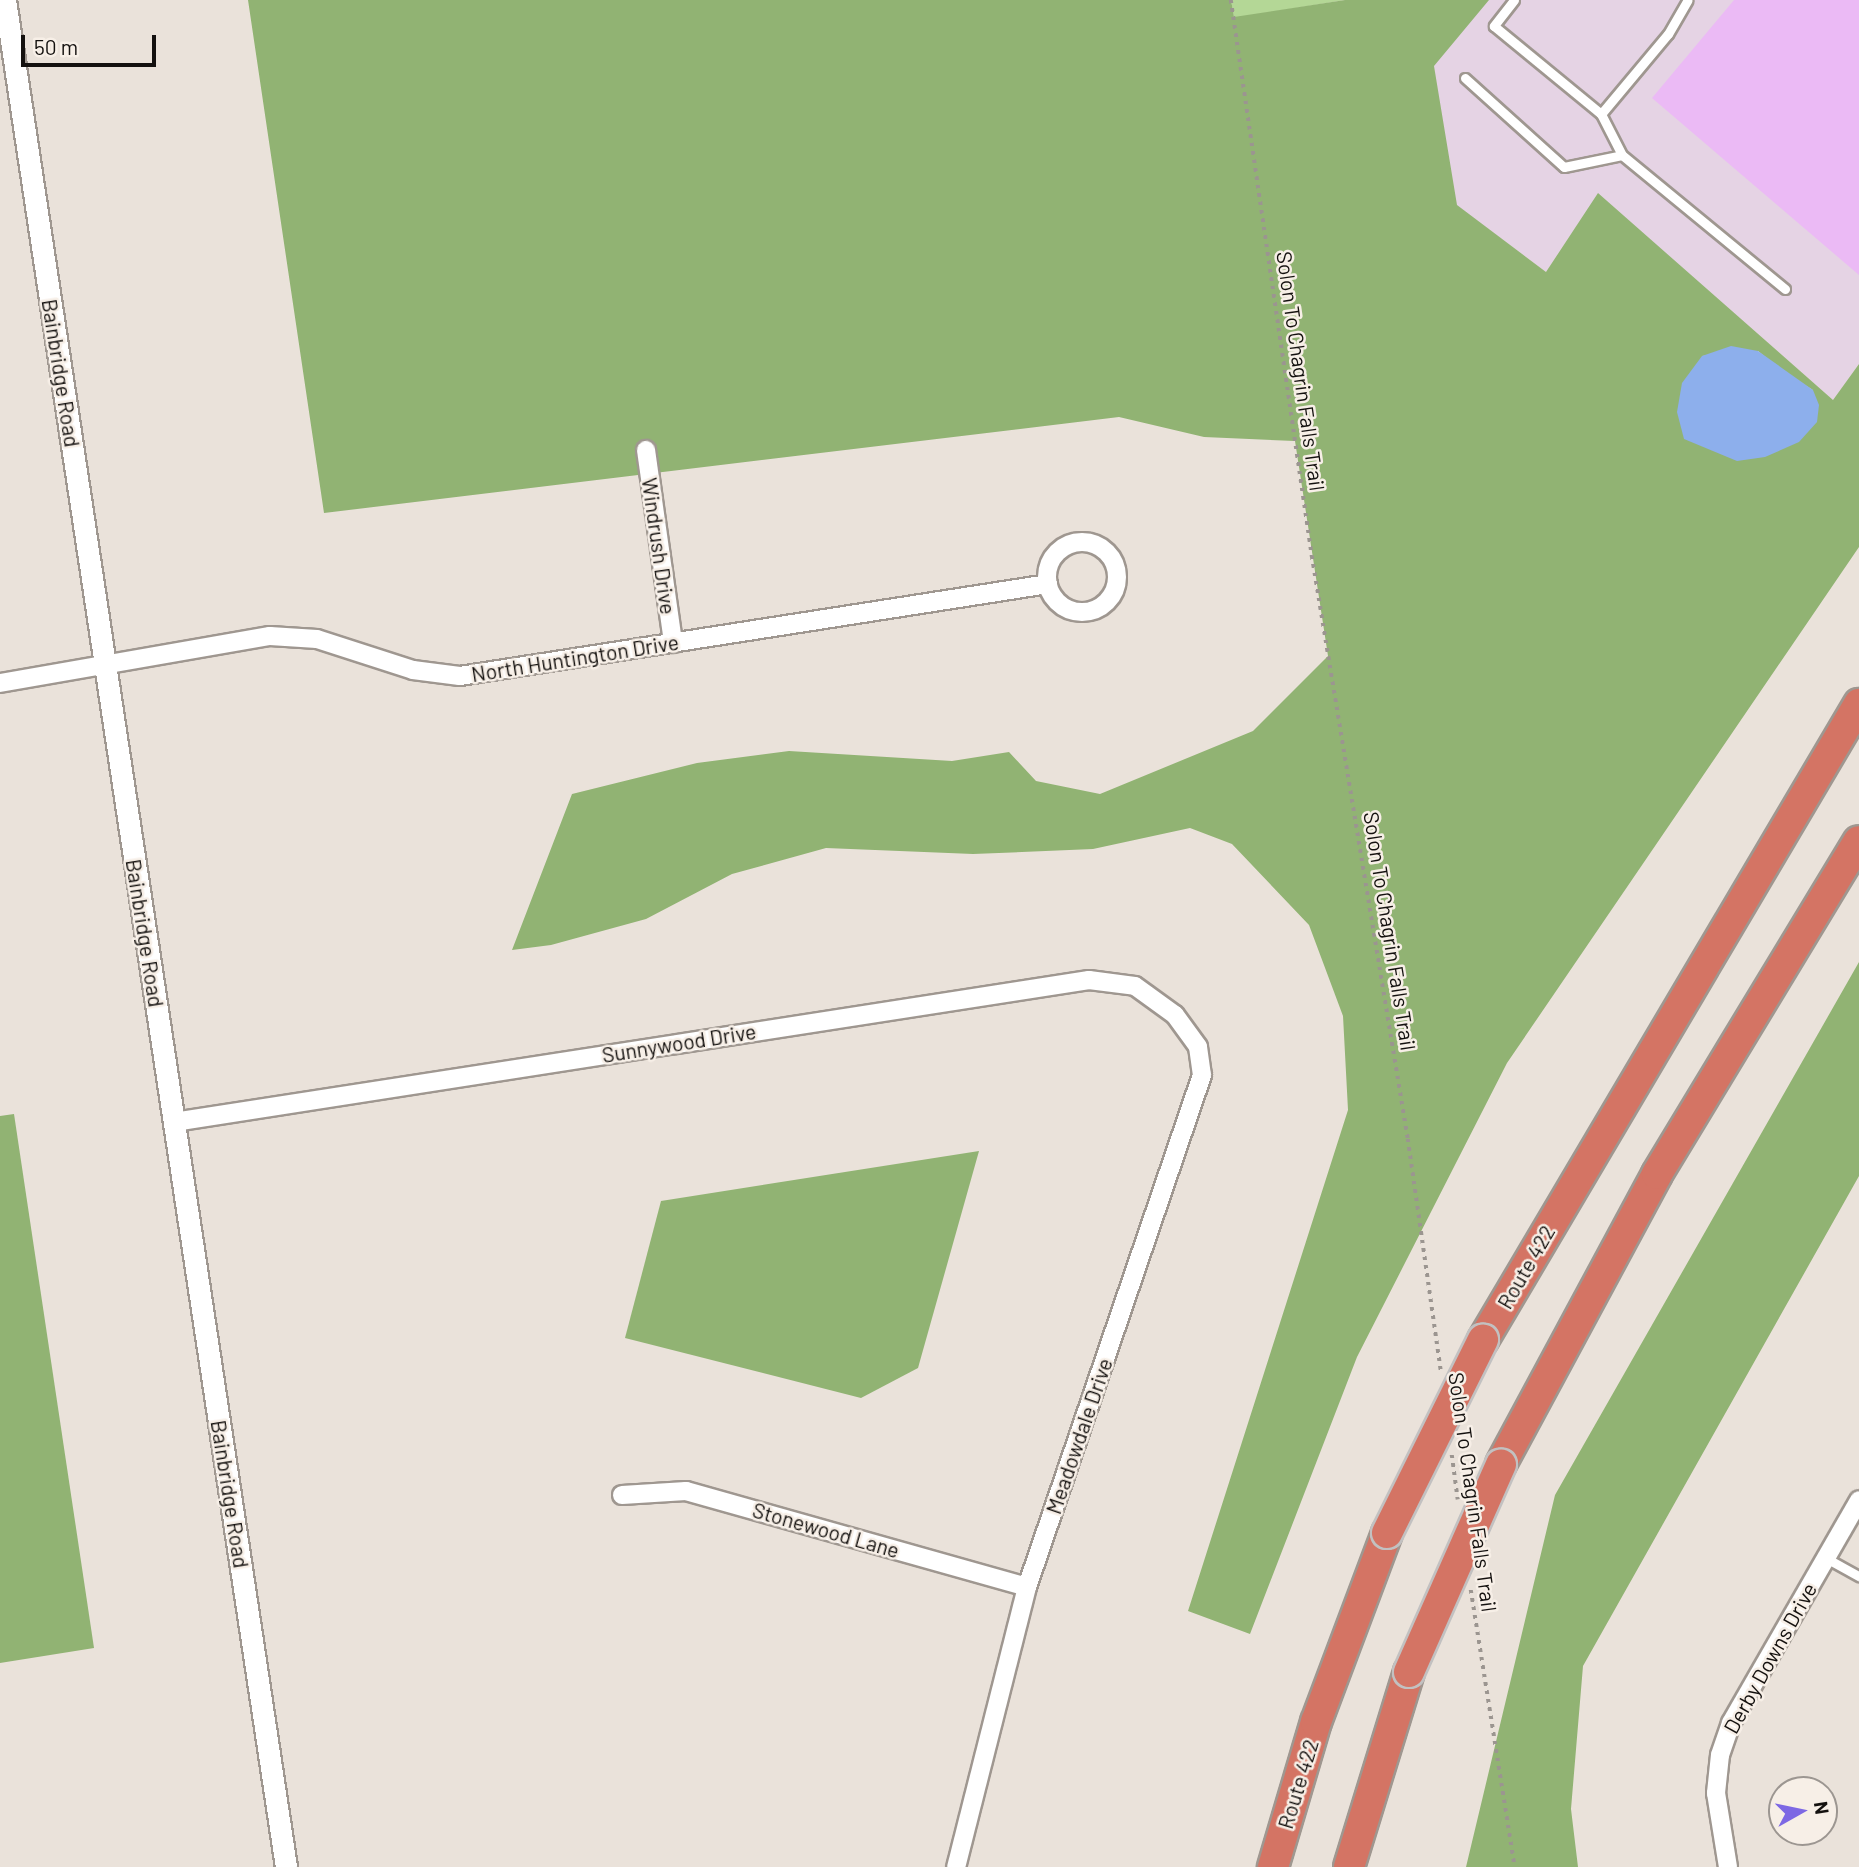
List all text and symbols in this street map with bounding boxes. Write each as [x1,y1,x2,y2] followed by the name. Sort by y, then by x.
[24,21,159,65] scale bar
[34,34,78,59] text: 50 m
[1272,250,1330,492] street label: Solon To Chagrin Falls Trail
[37,297,85,449] street label: Bainbridge Road
[637,476,681,616] street label: Windrush Drive
[469,629,681,687] street label: North Huntington Drive
[1359,810,1421,1052] street label: Solon To Chagrin Falls Trail
[121,857,169,1009] street label: Bainbridge Road
[600,1018,758,1068] street label: Sunnywood Drive
[1492,1221,1560,1313] street label: Route 422
[1041,1355,1117,1517] street label: Meadowdale Drive
[1444,1371,1502,1613] street label: Solon To Chagrin Falls Trail
[206,1418,254,1570] street label: Bainbridge Road
[750,1497,902,1563] street label: Stonewood Lane
[1718,1578,1822,1738] street label: Derby Downs Drive
[1272,1736,1324,1832] street label: Route 422
[1768,1776,1838,1846] north arrow
[1810,1800,1835,1816] text: N

